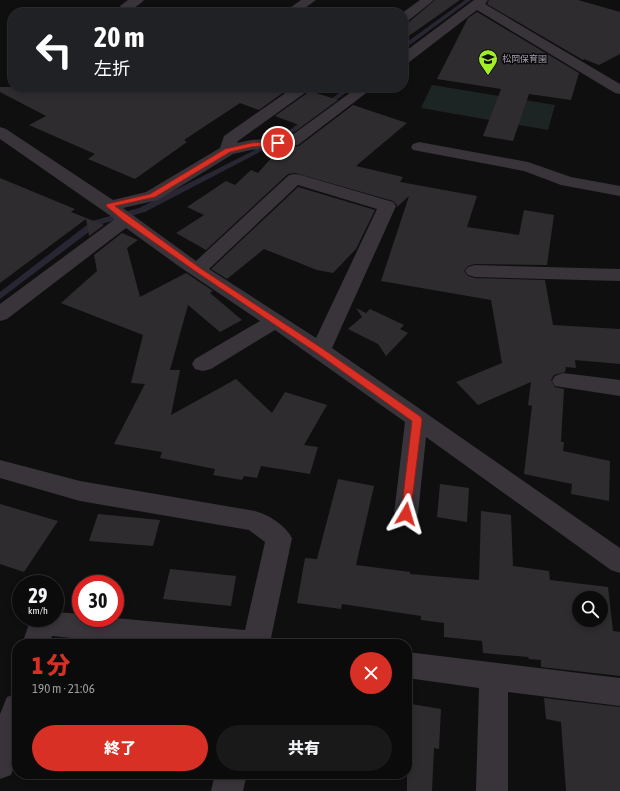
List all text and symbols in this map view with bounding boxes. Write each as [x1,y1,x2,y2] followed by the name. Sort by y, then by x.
[94,21,144,53] text: 20 m
[28,24,80,76] icon: left
[477,48,499,76] school or university icon: 松岡保育園
[502,54,547,64] place label: 松岡保育園
[94,58,130,79] text: 左折
[261,126,295,160] pin
[267,132,289,154] icon: arrive
[385,493,427,535] position arrow
[72,575,124,627] speed limit sign: 30
[29,584,47,607] text: 29
[572,591,608,627] map controls
[572,591,608,627] button: search
[28,605,48,616] text: km/h
[32,652,71,679] text: 1 分
[350,652,392,694] button: close
[32,681,95,696] text: 190 m · 21:06
[32,725,208,771] button: 終了
[216,725,392,771] button: 共有

